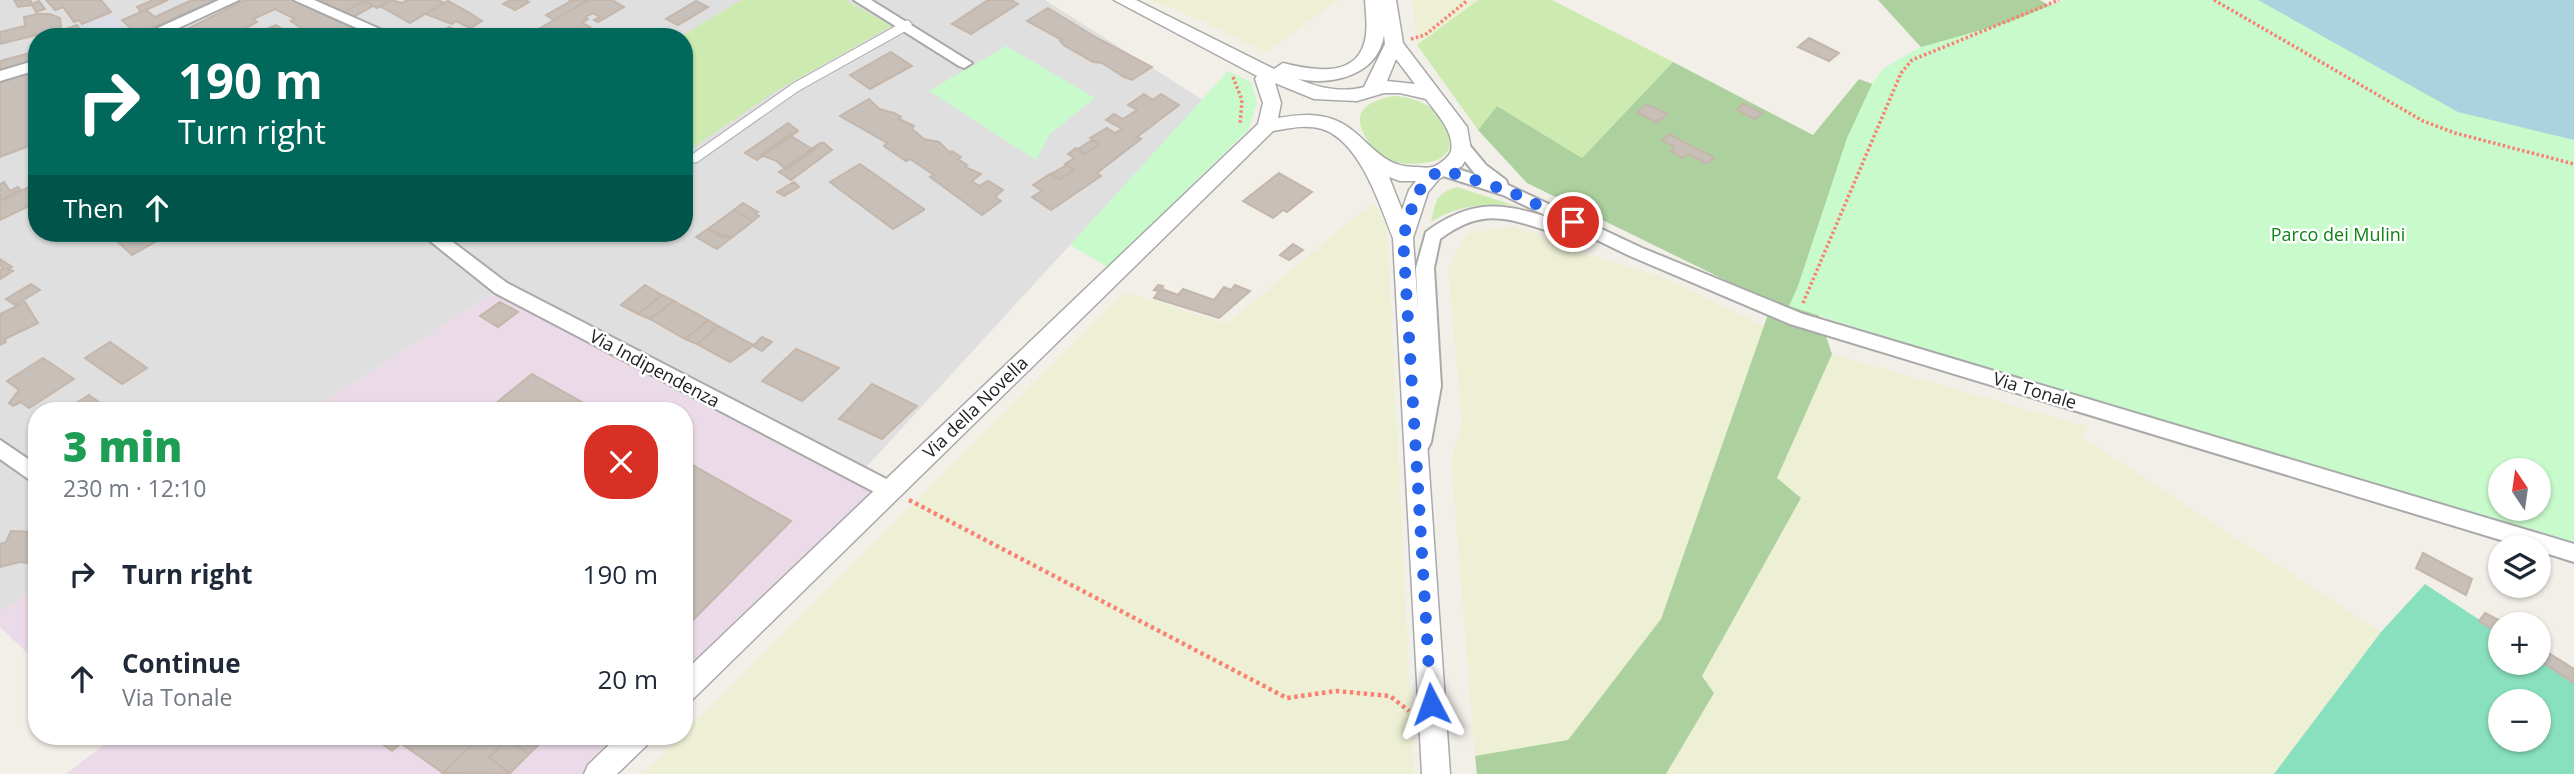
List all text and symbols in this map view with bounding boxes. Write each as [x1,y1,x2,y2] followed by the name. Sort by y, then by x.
[178,47,323,113] text: 190 m
[63,56,154,147] icon: right
[178,110,326,153] text: Turn right
[138,189,176,227] icon: ahead
[63,190,124,226] text: Then
[1543,192,1603,252] pin
[1554,203,1592,241] icon: arrive
[2271,222,2405,246] park label: Parco dei Mulini
[586,324,724,412] street label: Via Indipendenza
[917,351,1033,463] street label: Via della Novella
[1990,366,2080,414] street label: Via Tonale
[63,417,182,474] text: 3 min
[584,425,658,499] button: close
[2488,458,2552,522] north arrow
[2488,458,2551,752] map controls
[63,472,206,504] text: 230 m · 12:10
[2488,535,2551,598] button: layers
[63,555,101,593] icon: right
[122,556,253,592] text: Turn right
[583,556,658,592] text: 190 m
[2488,612,2551,675] button: +
[122,645,241,681] text: Continue
[63,660,101,698] icon: ahead
[597,661,658,697] text: 20 m
[1394,667,1468,741] position arrow
[122,681,232,713] text: Via Tonale
[2488,689,2551,752] button: −

